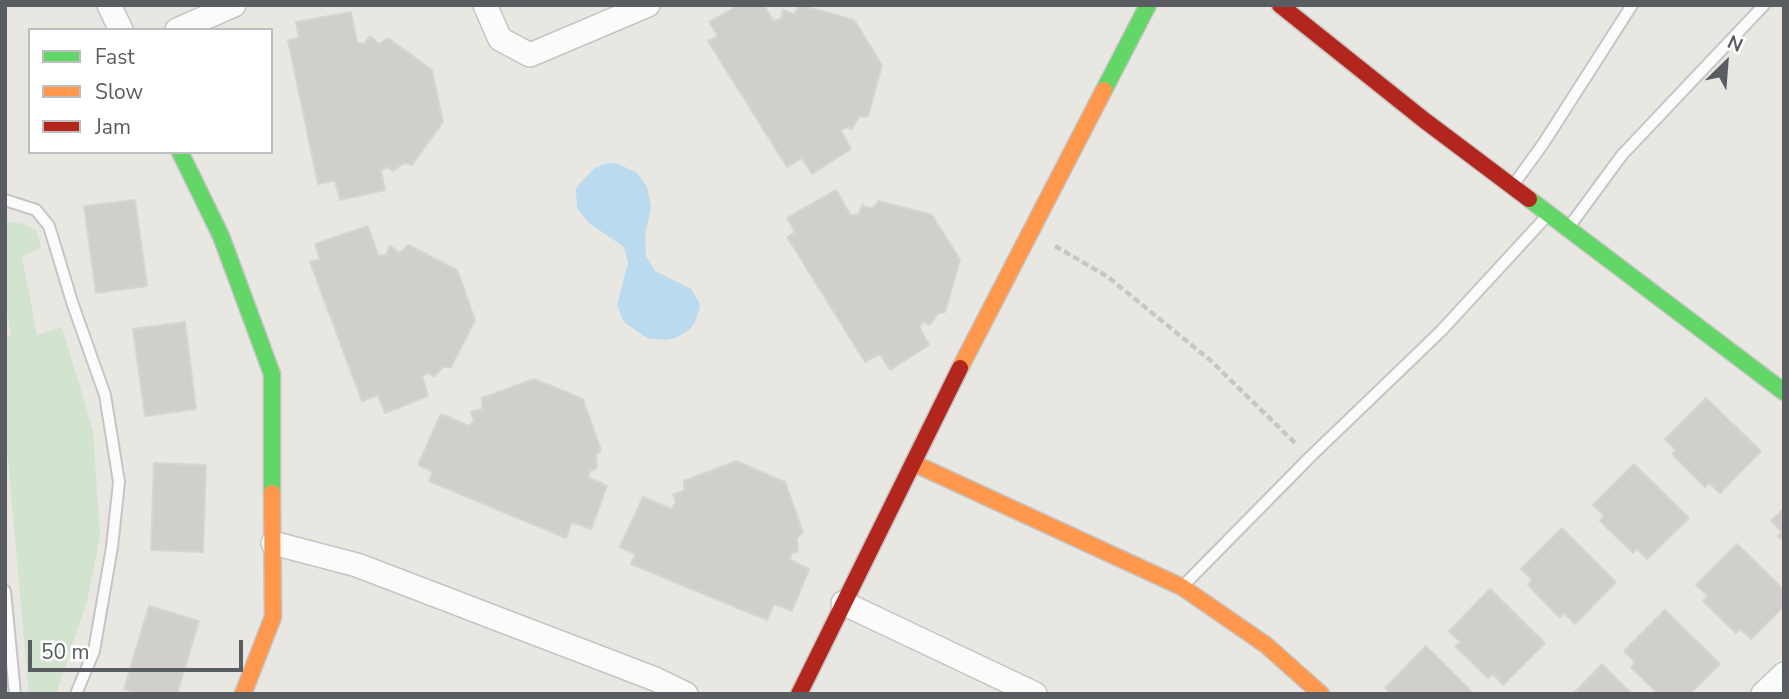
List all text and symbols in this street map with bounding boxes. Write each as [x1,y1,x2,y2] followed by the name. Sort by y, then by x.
[28,28,273,154] legend
[1691,28,1761,98] north arrow
[1723,29,1747,59] text: N
[95,43,135,71] text: Fast
[95,78,143,106] text: Slow
[95,113,131,141] text: Jam
[32,626,247,670] scale bar
[41,638,90,666] text: 50 m

